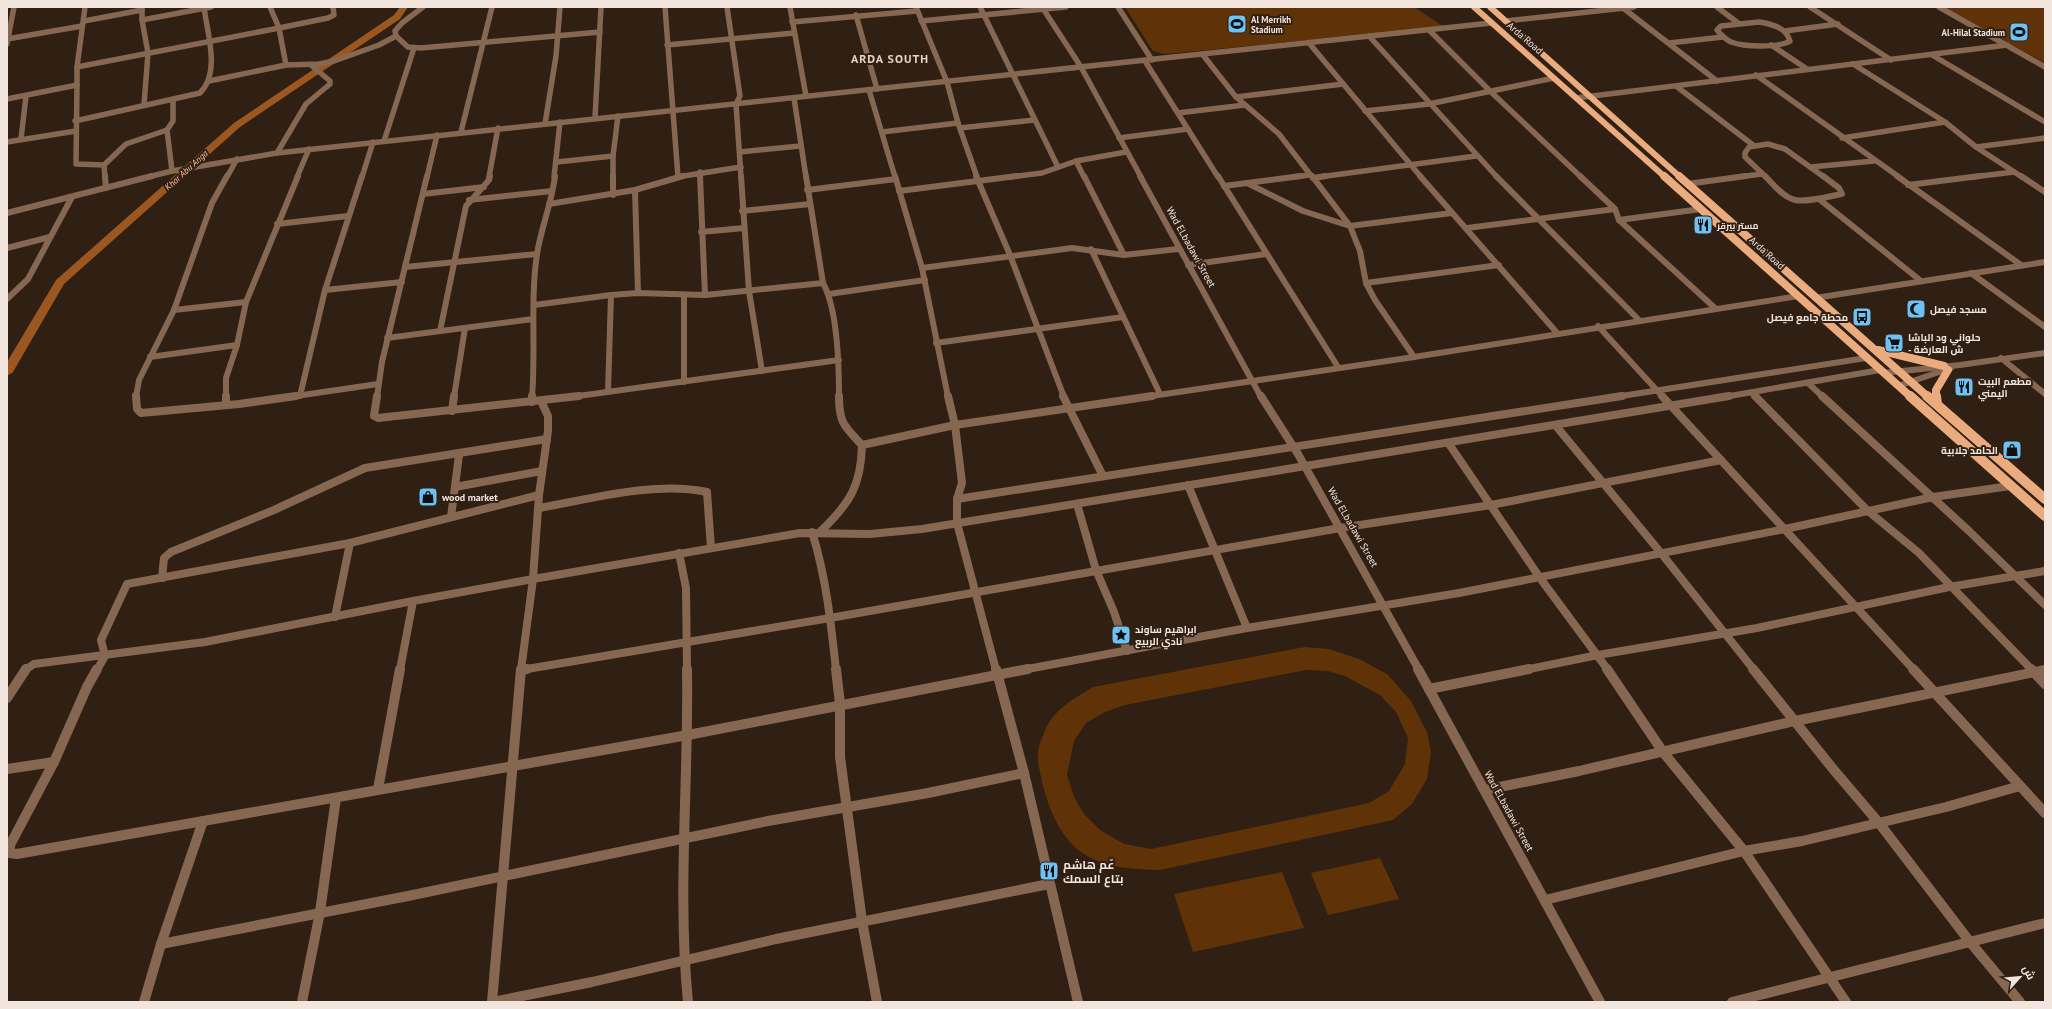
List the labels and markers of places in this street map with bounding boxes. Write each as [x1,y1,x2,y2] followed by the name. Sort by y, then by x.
[1226,13,1248,35] sports icon: Al Merrikh Stadium
[1251,14,1291,35] place label: Al Merrikh Stadium
[2008,21,2030,43] sports icon: Al-Hilal Stadium
[1942,27,2005,38] place label: Al-Hilal Stadium
[1692,214,1714,236] restaurant icon: مستر بيرقر
[1716,220,1759,232] place label: مستر بيرقر
[1905,298,1927,320] mosque icon: مسجد فيصل
[1930,303,1987,316] place label: مسجد فيصل
[1851,306,1873,328] bus stop icon: محطة جامع فيصل
[1767,311,1848,325] place label: محطة جامع فيصل
[1908,331,1981,356] place label: حلواني ود الباشا - ش العارضة
[1883,332,1905,354] supermarket icon: حلواني ود الباشا - ش العارضة
[1978,375,2032,402] place label: مطعم البيت اليمني
[1953,376,1975,398] restaurant icon: مطعم البيت اليمني
[2001,439,2023,461] shop icon: الحامد جلابية
[1941,444,1998,457] place label: الحامد جلابية
[417,486,439,508] shop icon: wood market
[441,491,498,504] place label: wood market
[1135,623,1197,650] place label: ابراهيم ساوند نادي الربيع
[1110,624,1132,646] place icon: ابراهيم ساوند نادي الربيع
[1063,857,1124,888] place label: عّم هاشم بتاع السمك
[1038,860,1060,882] restaurant icon: عّم هاشم بتاع السمك

